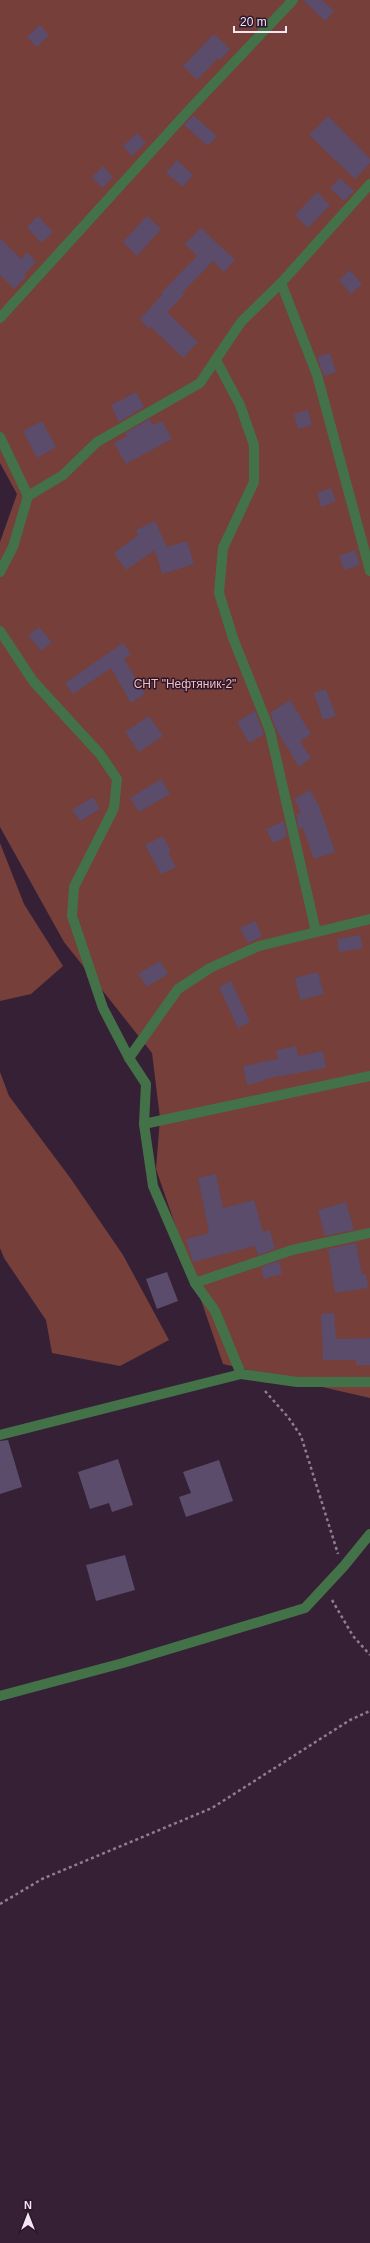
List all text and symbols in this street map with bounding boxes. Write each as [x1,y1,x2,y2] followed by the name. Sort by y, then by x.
[234,8,286,34] scale bar
[240,15,267,29] text: 20 m
[134,677,236,691] park label: СНТ "Нефтяник-2"
[8,2195,48,2235] north arrow
[24,2199,32,2211] text: N

